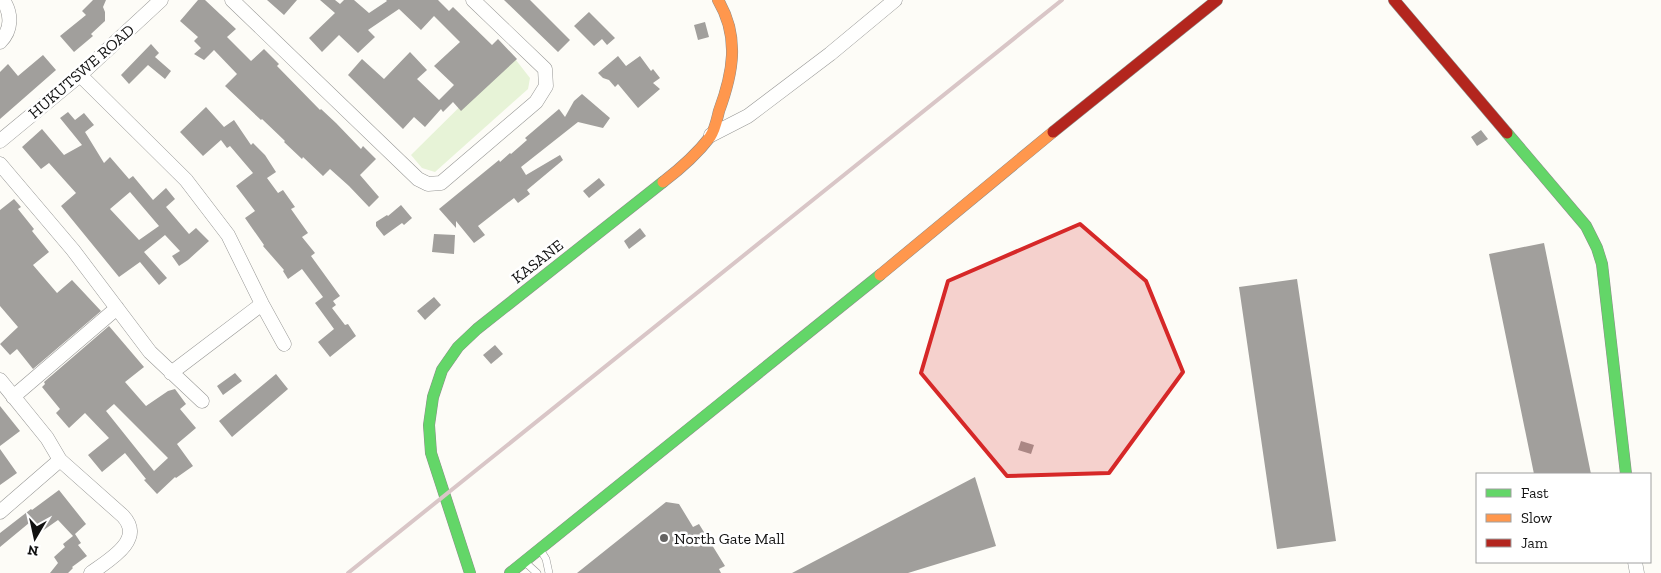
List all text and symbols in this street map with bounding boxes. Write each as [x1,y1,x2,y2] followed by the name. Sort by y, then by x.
[24,20,138,123] street label: HUKUTSWE ROAD
[508,235,567,287] street label: KASANE
[1476,473,1651,563] legend
[1521,484,1549,502] text: Fast
[1521,509,1553,527] text: Slow
[10,513,60,563] north arrow
[674,529,785,548] place label: North Gate Mall
[658,532,670,544] marker: North Gate Mall
[1521,534,1548,552] text: Jam
[26,541,40,560] text: N

